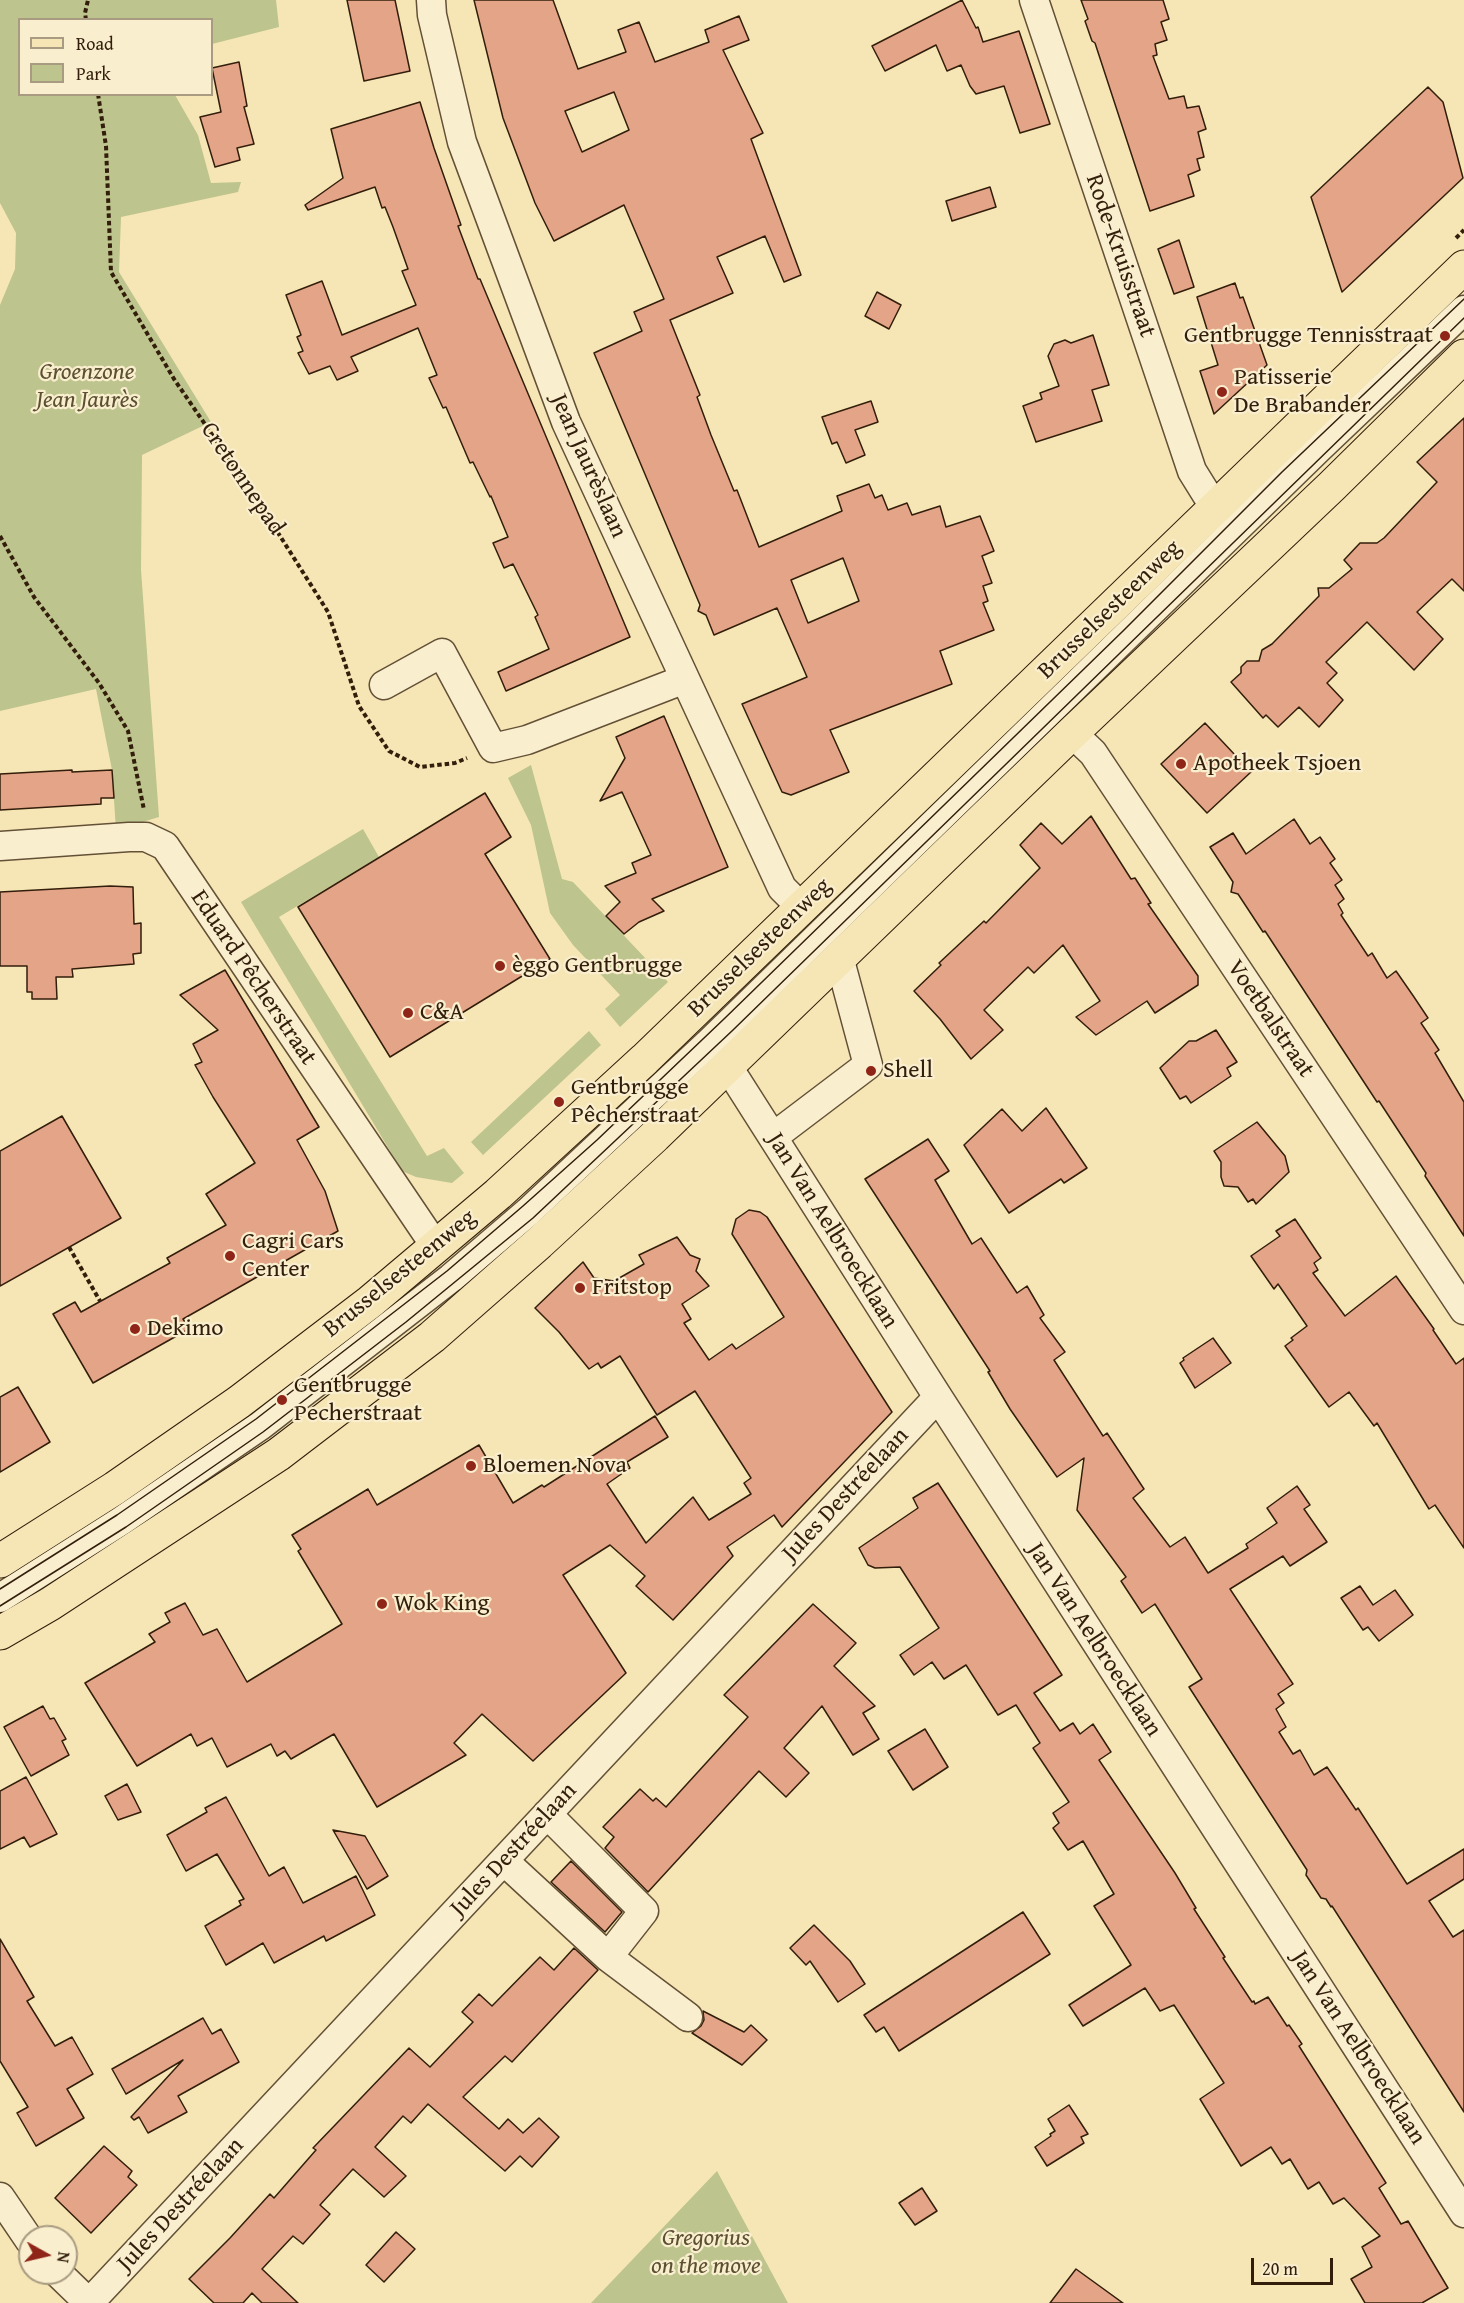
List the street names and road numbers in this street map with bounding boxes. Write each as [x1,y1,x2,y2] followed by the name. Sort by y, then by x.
[1079,171,1161,341] street label: Rode-Kruisstraat
[543,390,633,542] street label: Jean Jaurèslaan
[194,417,290,541] street label: Cretonnepad
[1032,534,1188,686] street label: Brusselsesteenweg
[682,872,838,1024] street label: Brusselsesteenweg
[184,885,322,1071] street label: Eduard Pêcherstraat
[1220,955,1320,1083] street label: Voetbalstraat
[760,1128,904,1334] street label: Jan Van Aelbroecklaan
[318,1204,482,1344] street label: Brusselsesteenweg
[777,1422,915,1568] street label: Jules Destréelaan
[1021,1538,1167,1742] street label: Jan Van Aelbroecklaan
[445,1777,583,1923] street label: Jules Destréelaan
[1285,1946,1431,2150] street label: Jan Van Aelbroecklaan
[112,2132,250,2278] street label: Jules Destréelaan

